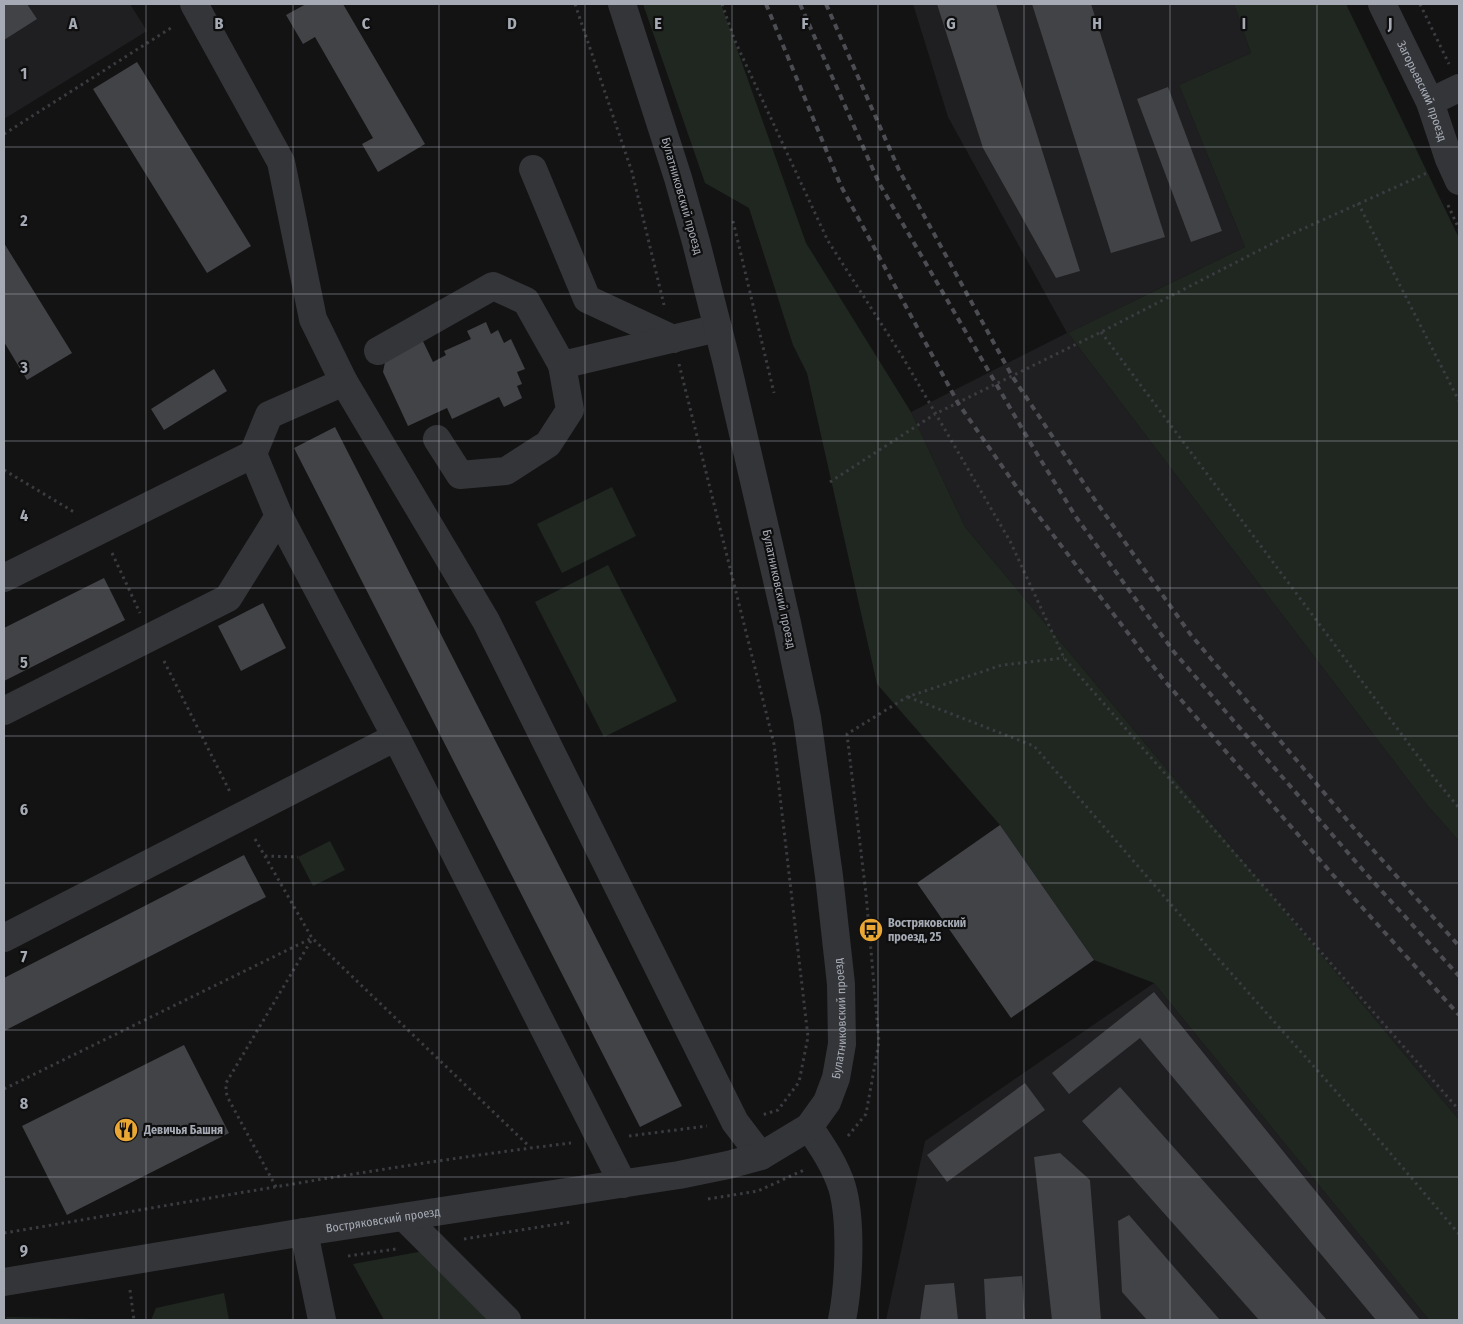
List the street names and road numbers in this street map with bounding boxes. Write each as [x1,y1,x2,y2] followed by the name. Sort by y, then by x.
[1394,38,1450,143] street label: Загорьевский проезд
[659,136,705,256] street label: Булатниковский проезд
[760,528,798,650] street label: Булатниковский проезд
[829,957,849,1080] street label: Булатниковский проезд
[325,1204,441,1236] street label: Востряковский проезд

